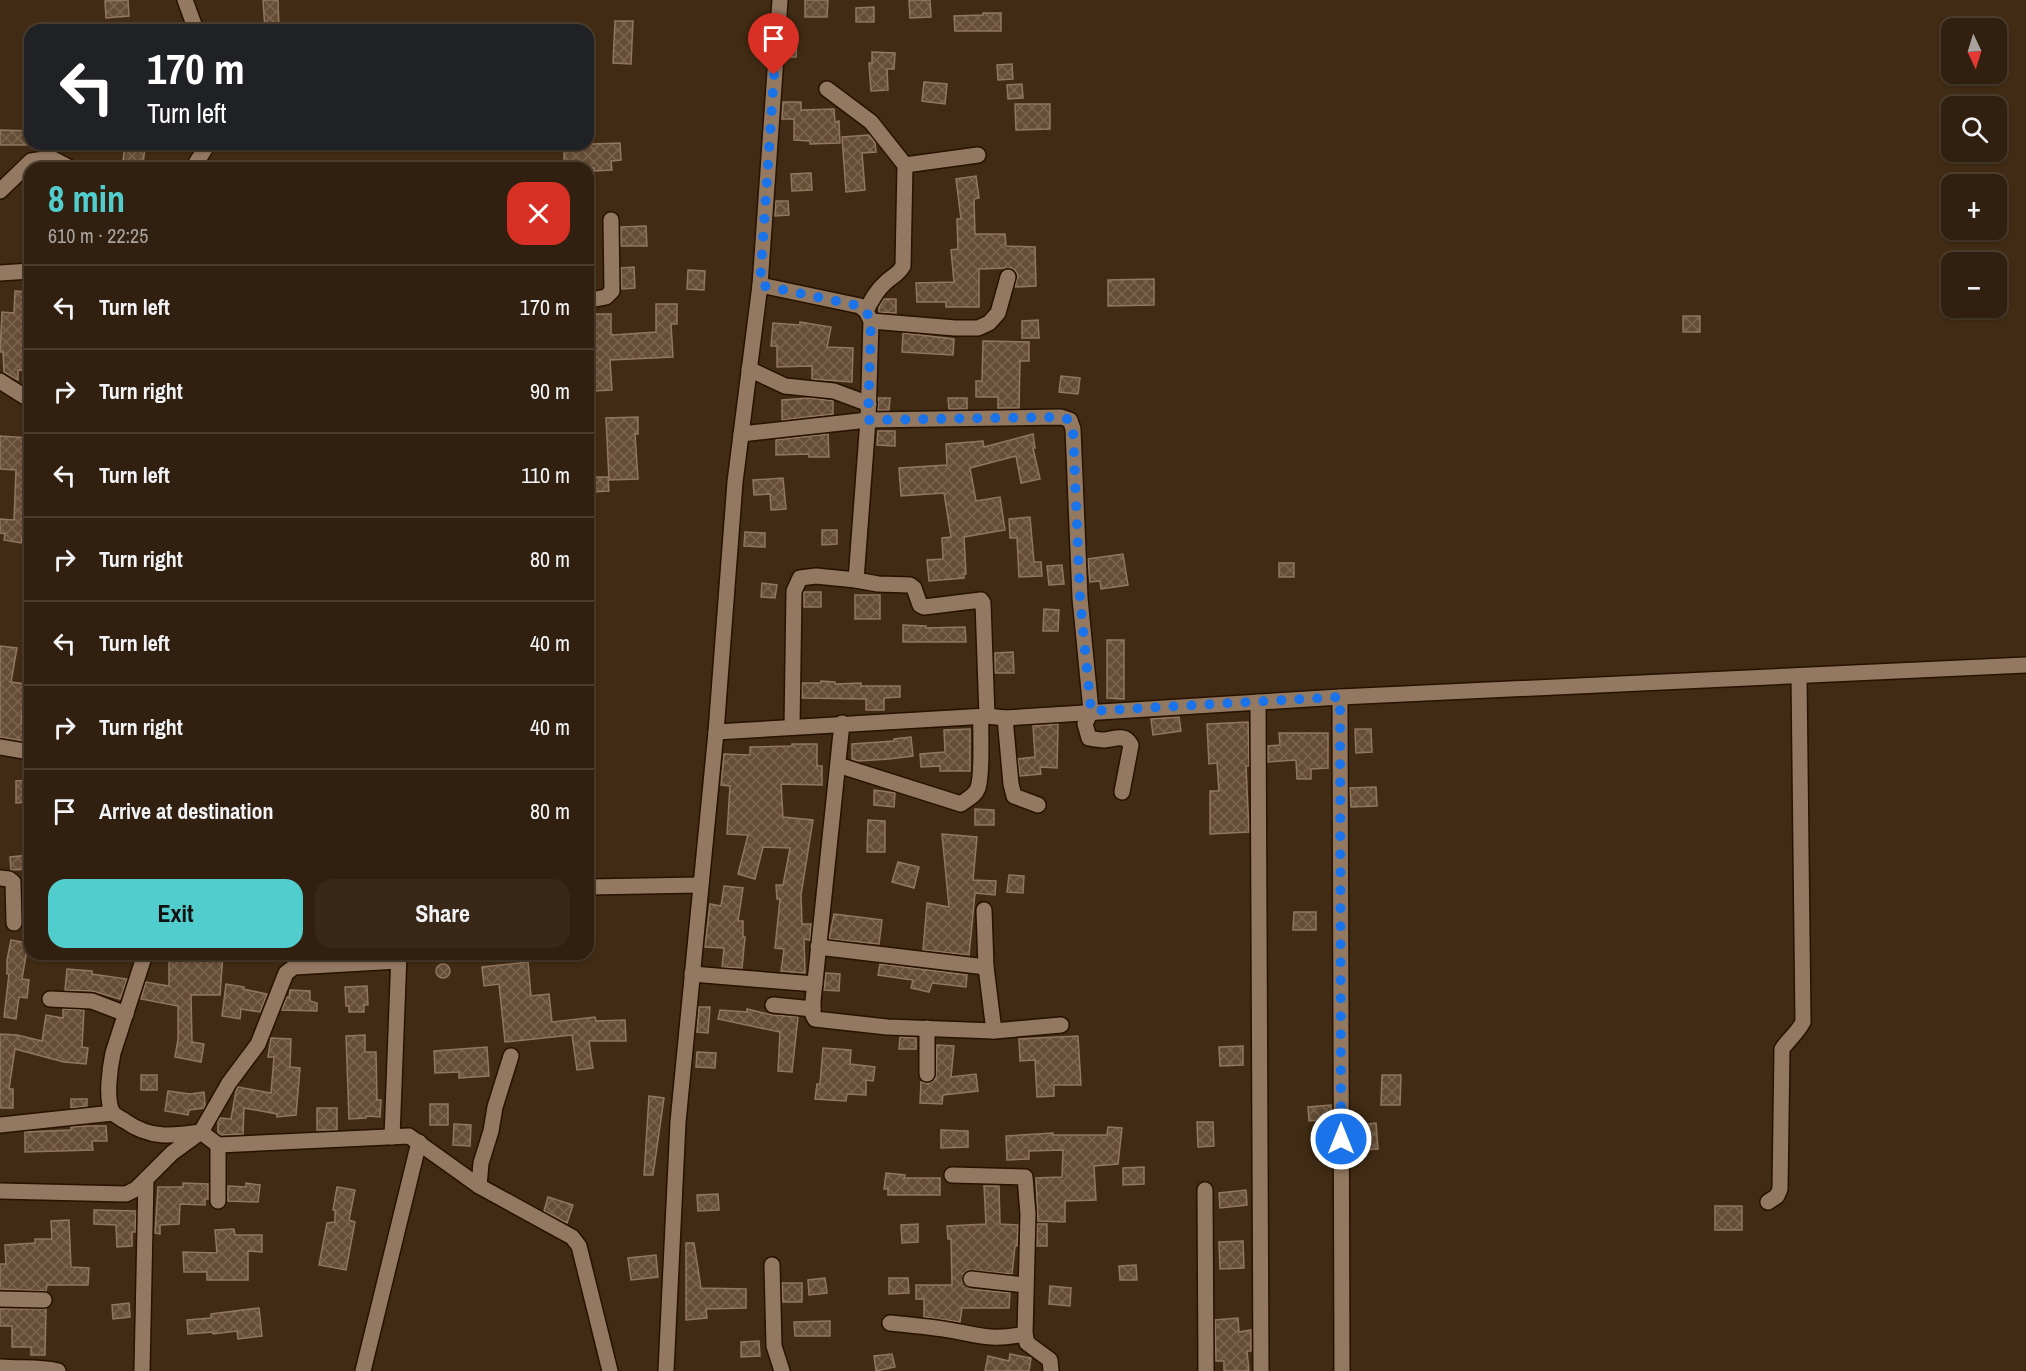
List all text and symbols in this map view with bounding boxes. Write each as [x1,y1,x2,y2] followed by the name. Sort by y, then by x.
[748,13,799,75] pin
[1941,18,2007,84] north arrow
[1941,18,2007,318] map controls
[757,22,790,55] icon: arrive
[147,41,245,97] text: 170 m
[48,48,126,126] icon: left
[147,95,226,131] text: Turn left
[1941,96,2007,162] button: search
[1941,174,2007,240] button: +
[48,175,125,223] text: 8 min
[507,182,570,245] button: close
[48,222,148,249] text: 610 m · 22:25
[1941,252,2007,318] button: −
[48,291,81,324] icon: left
[99,292,170,322] text: Turn left
[520,292,570,322] text: 170 m
[48,375,81,408] icon: right
[99,376,183,406] text: Turn right
[530,376,570,406] text: 90 m
[48,459,81,492] icon: left
[99,460,170,490] text: Turn left
[521,460,570,490] text: 110 m
[48,543,81,576] icon: right
[99,544,183,574] text: Turn right
[530,544,570,574] text: 80 m
[48,627,81,660] icon: left
[99,628,170,658] text: Turn left
[530,628,570,658] text: 40 m
[48,711,81,744] icon: right
[99,712,183,742] text: Turn right
[530,712,570,742] text: 40 m
[48,795,81,828] icon: arrive
[99,796,273,826] text: Arrive at destination
[530,796,570,826] text: 80 m
[48,879,303,948] button: Exit
[315,879,570,948] button: Share
[1309,1107,1373,1171] position arrow

